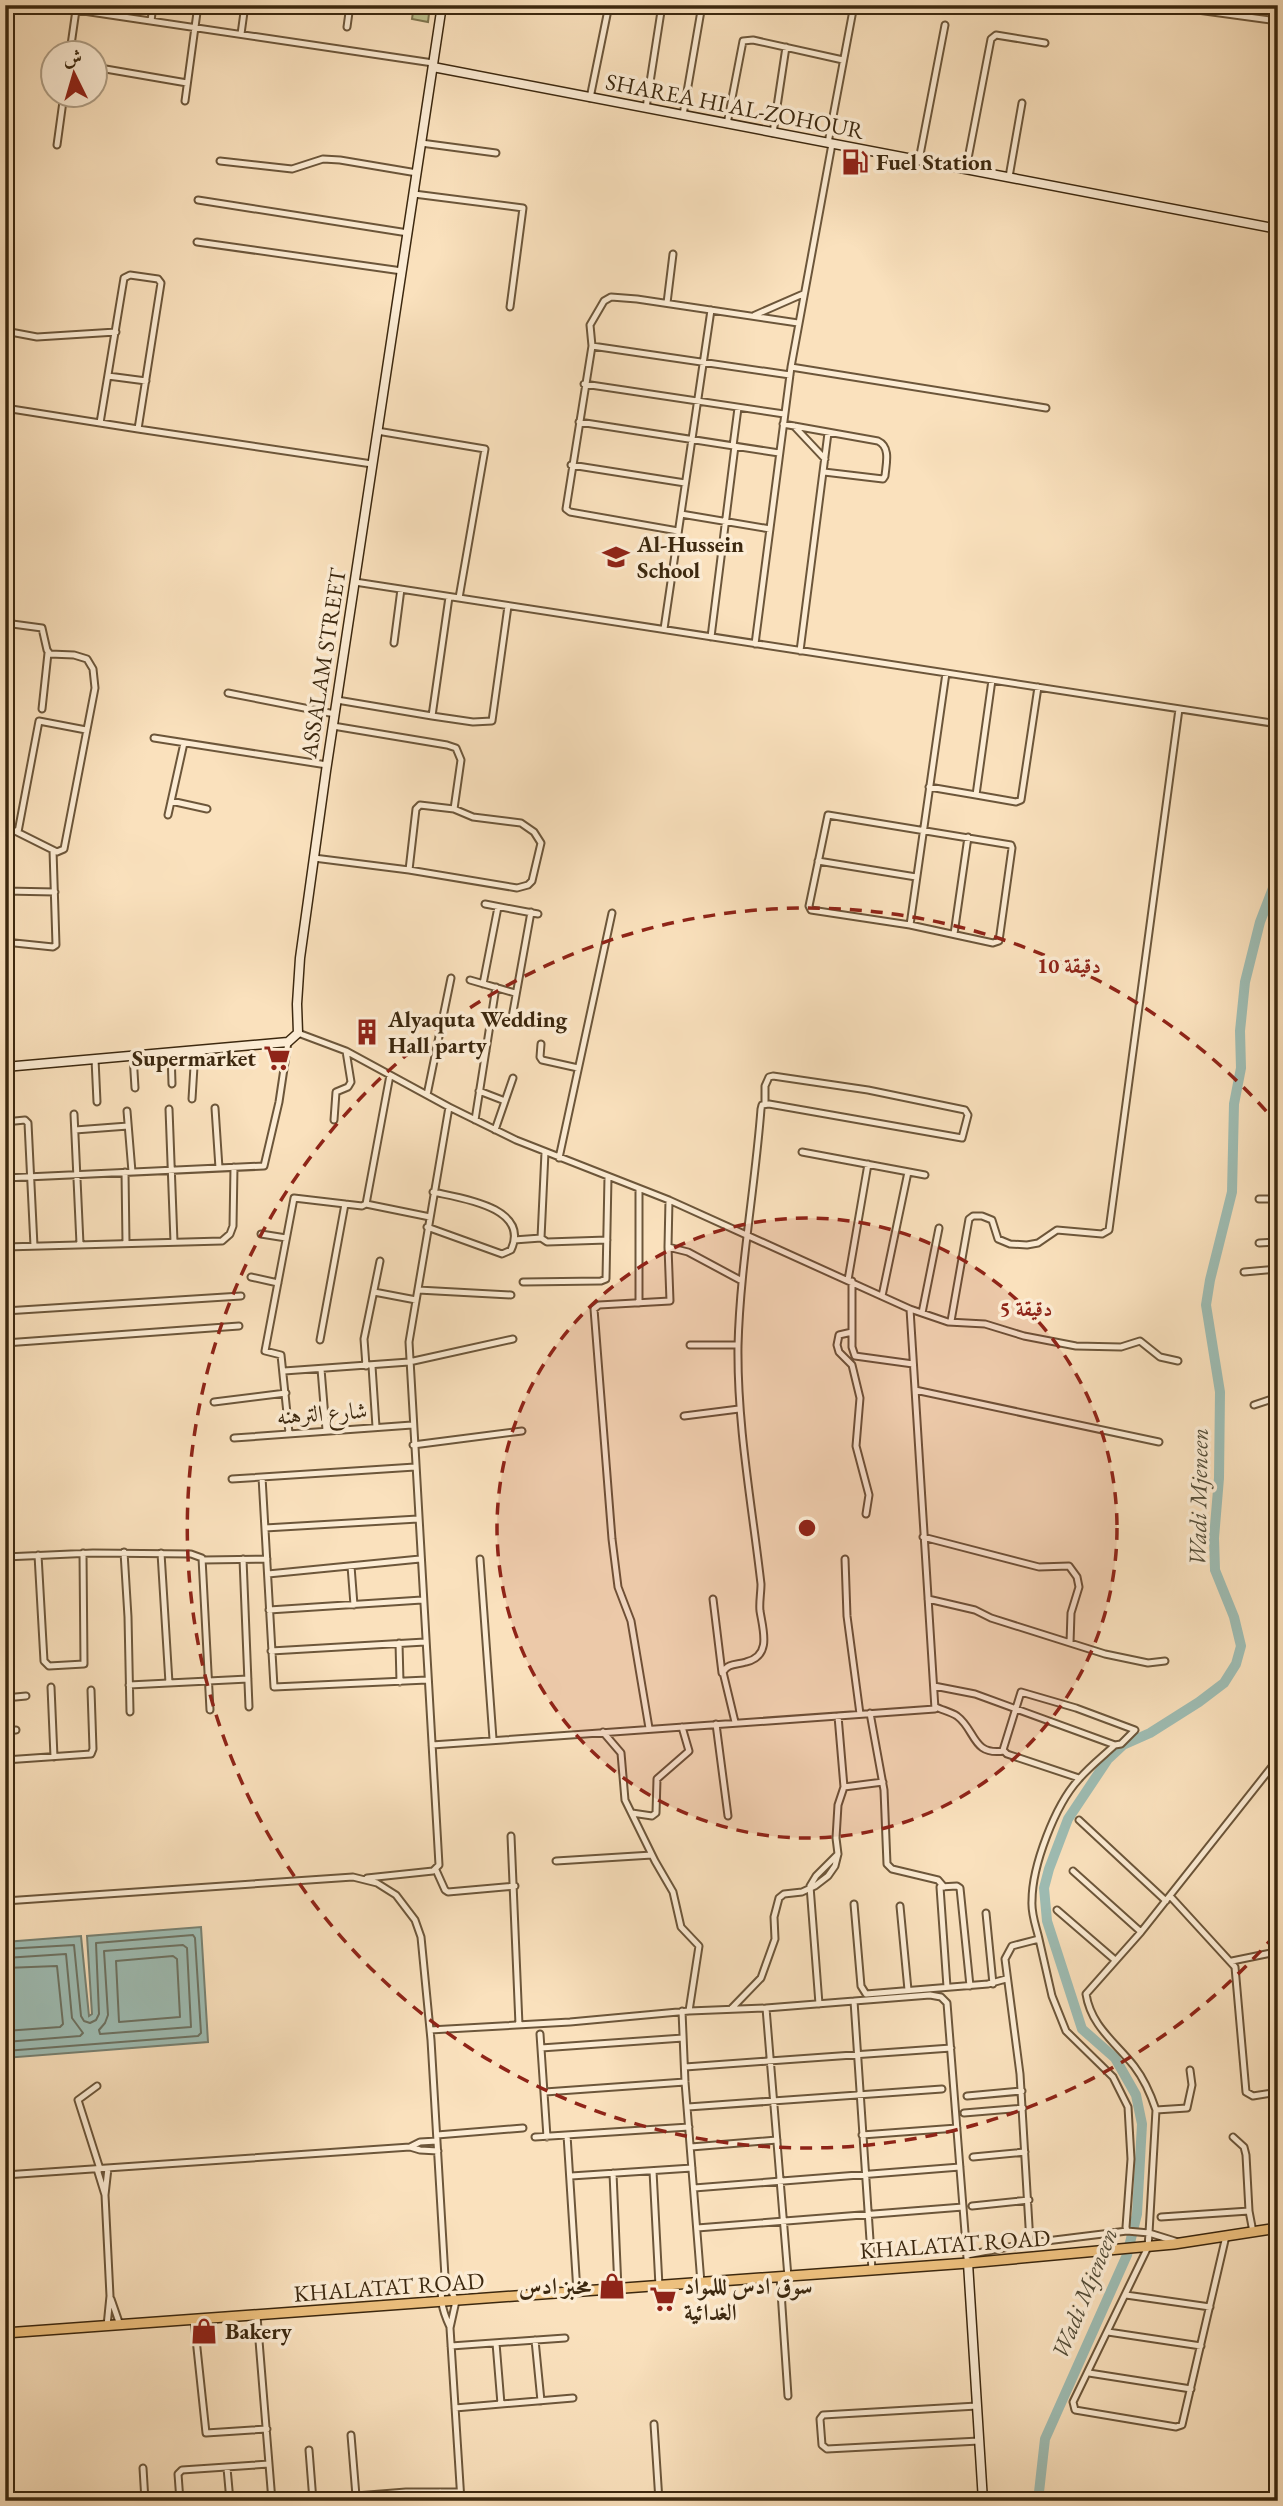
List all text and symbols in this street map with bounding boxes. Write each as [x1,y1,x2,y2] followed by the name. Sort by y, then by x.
[38,38,108,108] north arrow
[62,44,83,71] text: ش
[603,66,867,146] street label: SHAREA HI AL-ZOHOUR
[840,147,870,177] fuel station icon: Fuel Station
[876,147,993,177] place label: Fuel Station
[636,529,744,585] place label: Al-Hussein School
[601,542,631,572] school or university icon: Al-Hussein School
[293,565,353,761] street label: ASSALAM STREET
[1037,952,1101,979] text: 10 دقيقة
[387,1004,568,1060] place label: Alyaquta Wedding Hall party
[352,1017,382,1047] building icon: Alyaquta Wedding Hall party
[132,1043,256,1073] place label: Supermarket
[262,1043,292,1073] supermarket icon: Supermarket
[1000,1295,1052,1322] text: 5 دقيقة
[276,1395,369,1436] street label: شارع الترهنه
[1181,1428,1215,1566] water label: Wadi Mjeneen
[795,1516,819,1540] centre of rings
[859,2222,1051,2266] street label: KHALATAT ROAD
[1044,2223,1124,2363] water label: Wadi Mjeneen
[293,2265,485,2309] street label: KHALATAT ROAD
[519,2271,592,2301] place label: مخبز ادس
[597,2271,627,2301] shop icon: مخبز ادس
[684,2271,813,2327] place label: سوق ادس لللمواد الغدائية
[648,2284,678,2314] supermarket icon: سوق ادس لللمواد الغدائية
[189,2316,219,2346] shop icon: Bakery
[225,2316,293,2346] place label: Bakery

